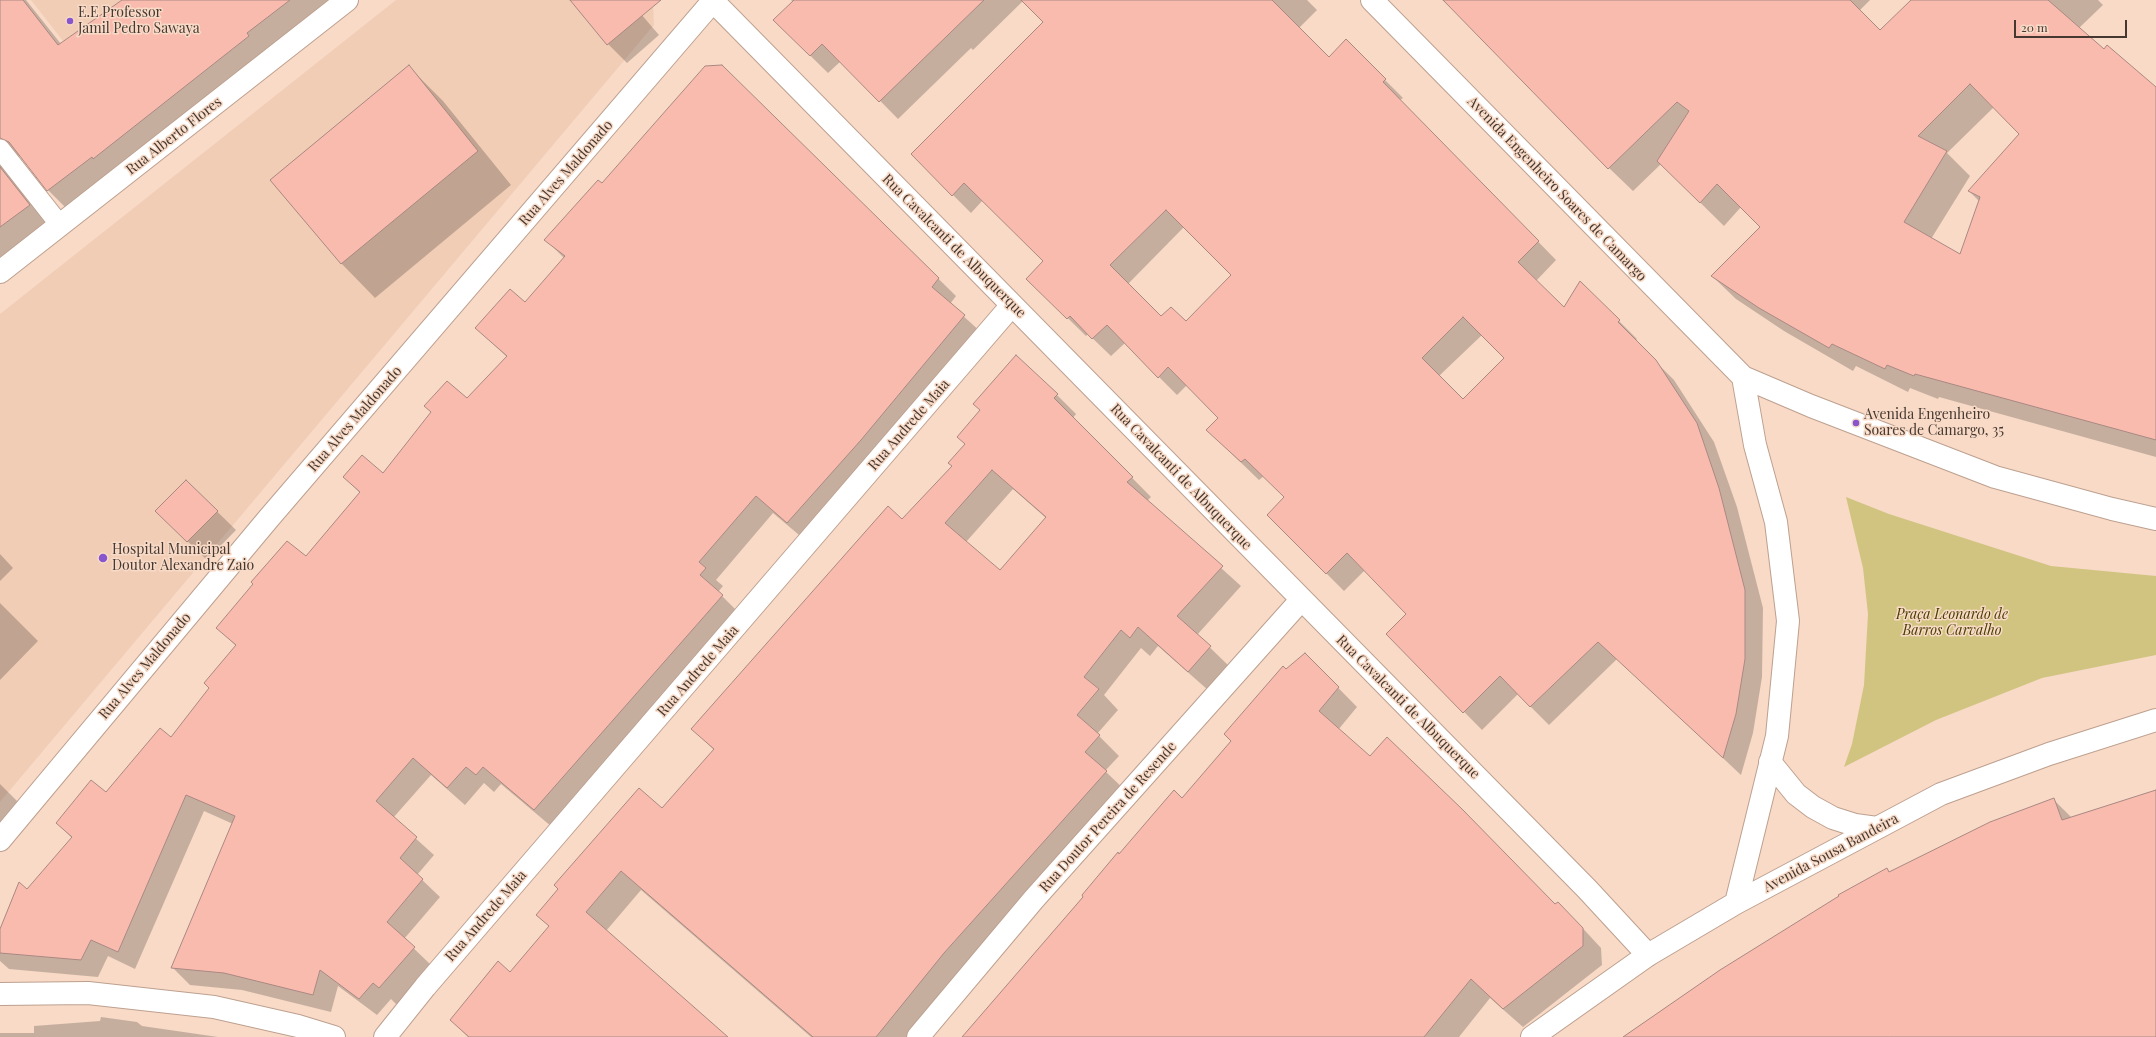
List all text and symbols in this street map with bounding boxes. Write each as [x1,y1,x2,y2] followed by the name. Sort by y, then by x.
[78,5,200,38] place label: E.E Professor Jamil Pedro Sawaya
[2016,12,2129,38] scale bar
[65,16,75,26] marker: E.E Professor Jamil Pedro Sawaya
[2021,19,2048,35] text: 20 m
[1464,93,1650,285] street label: Avenida Engenheiro Soares de Camargo
[123,94,225,178] street label: Rua Alberto Flores
[516,117,616,229] street label: Rua Alves Maldonado
[879,171,1029,321] street label: Rua Cavalcanti de Albuquerque
[305,363,405,475] street label: Rua Alves Maldonado
[865,376,953,474] street label: Rua Andrede Maia
[1107,401,1255,553] street label: Rua Cavalcanti de Albuquerque
[1864,407,2004,440] place label: Avenida Engenheiro Soares de Camargo, 35
[1851,418,1861,428] marker: Avenida Engenheiro Soares de Camargo, 35
[112,542,254,574] place label: Hospital Municipal Doutor Alexandre Zaio
[97,552,109,564] marker: Hospital Municipal Doutor Alexandre Zaio
[1896,607,2008,640] park label: Praça Leonardo de Barros Carvalho
[96,609,194,723] street label: Rua Alves Maldonado
[654,622,742,720] street label: Rua Andrede Maia
[1333,632,1483,782] street label: Rua Cavalcanti de Albuquerque
[1036,738,1180,896] street label: Rua Doutor Pereira de Resende
[1761,810,1901,896] street label: Avenida Sousa Bandeira
[442,867,530,965] street label: Rua Andrede Maia

